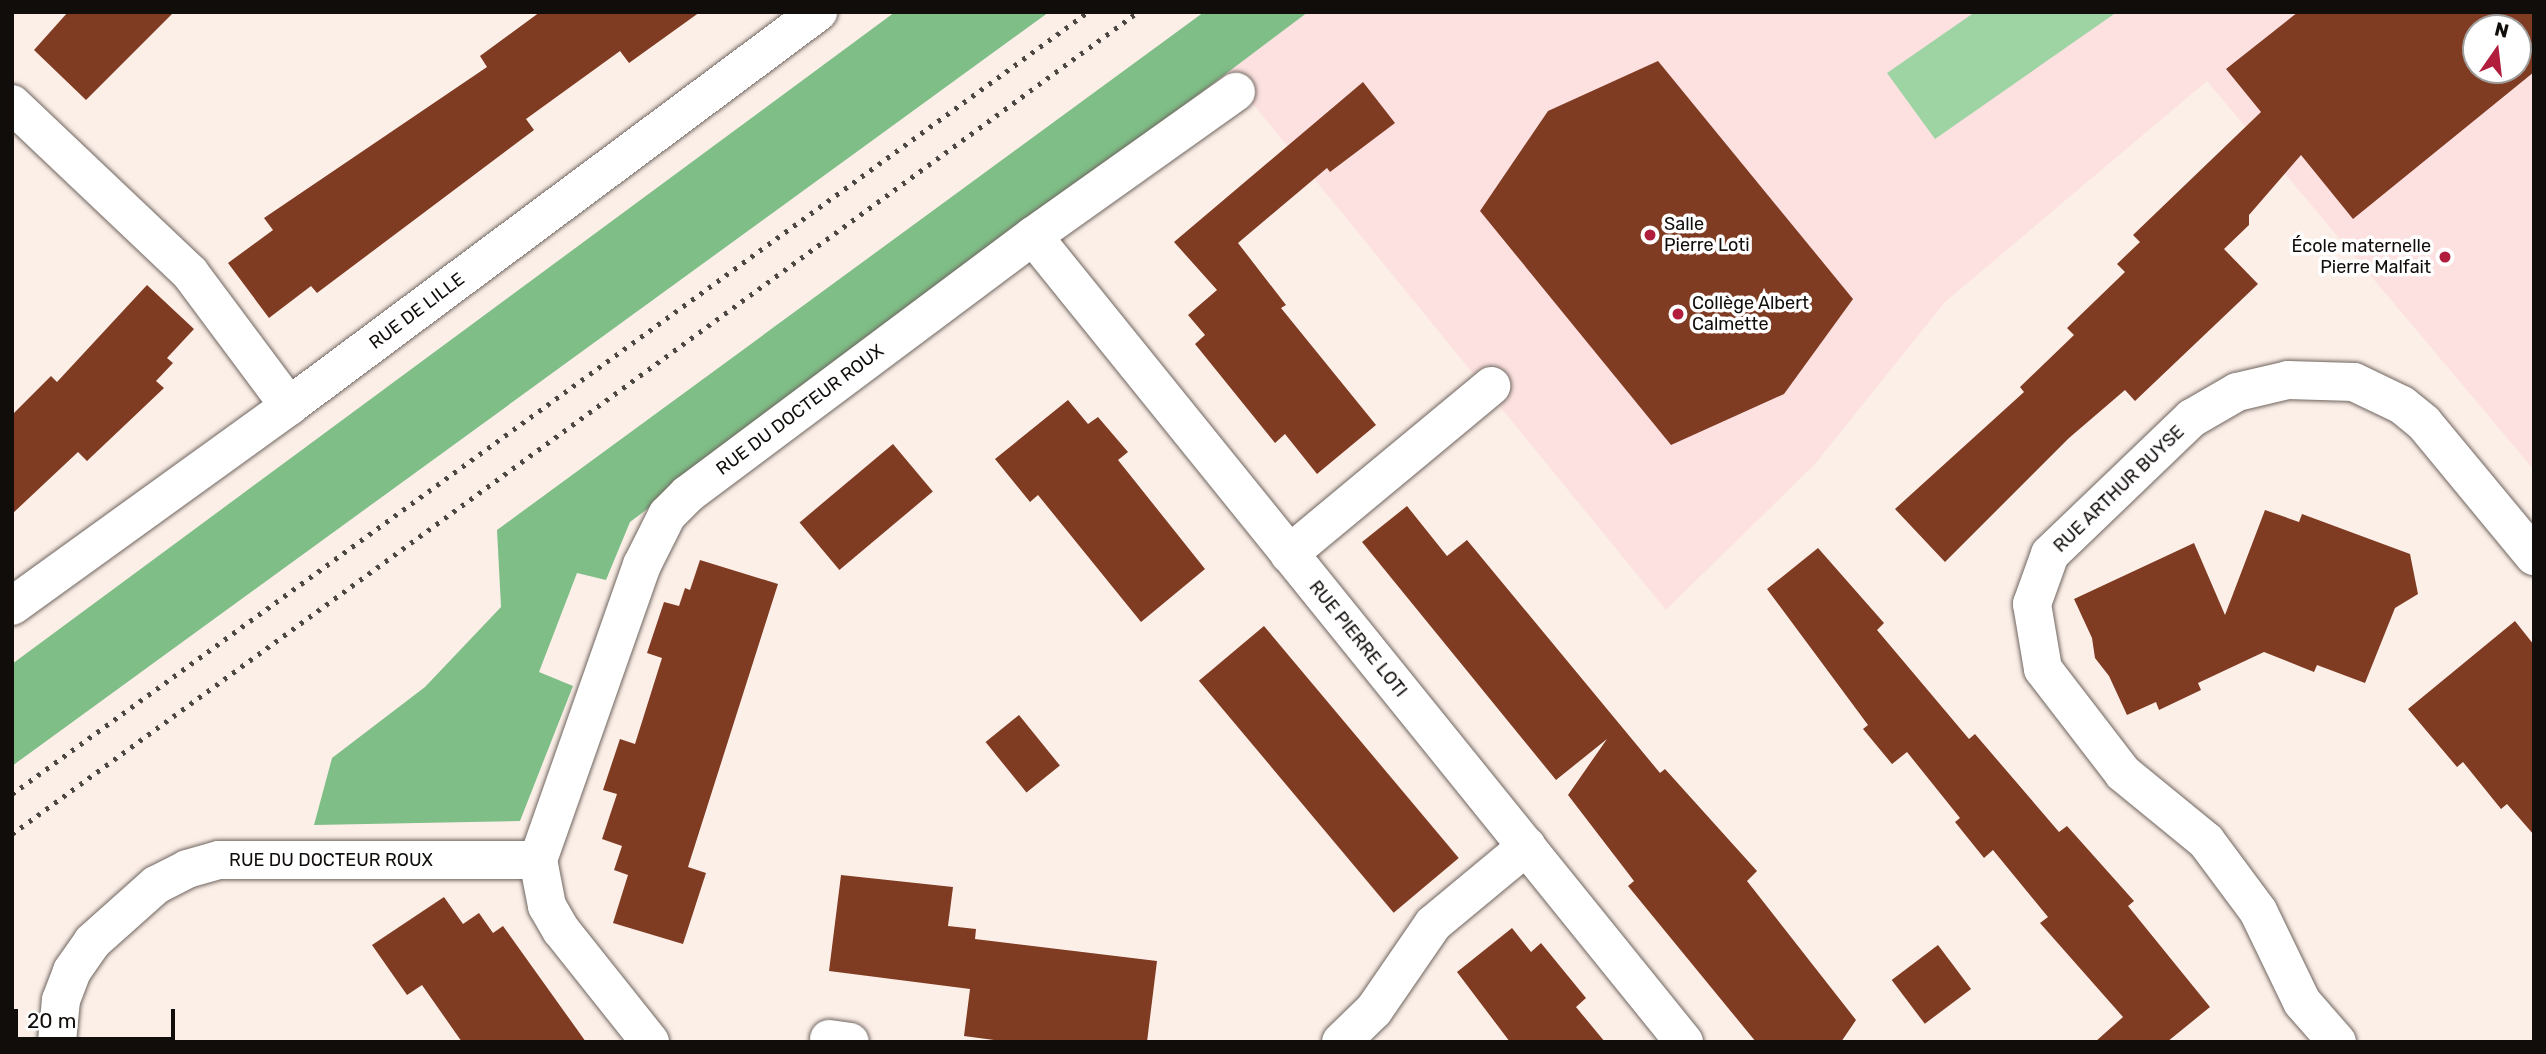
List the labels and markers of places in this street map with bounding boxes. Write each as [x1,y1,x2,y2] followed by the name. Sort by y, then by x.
[1664,214,1750,256] place label: Salle Pierre Loti
[1642,227,1658,243] marker: Salle Pierre Loti
[2291,236,2431,278] place label: École maternelle Pierre Malfait
[2437,249,2453,265] marker: École maternelle Pierre Malfait
[1692,293,1809,336] place label: Collège Albert Calmette
[1670,306,1686,322] marker: Collège Albert Calmette

